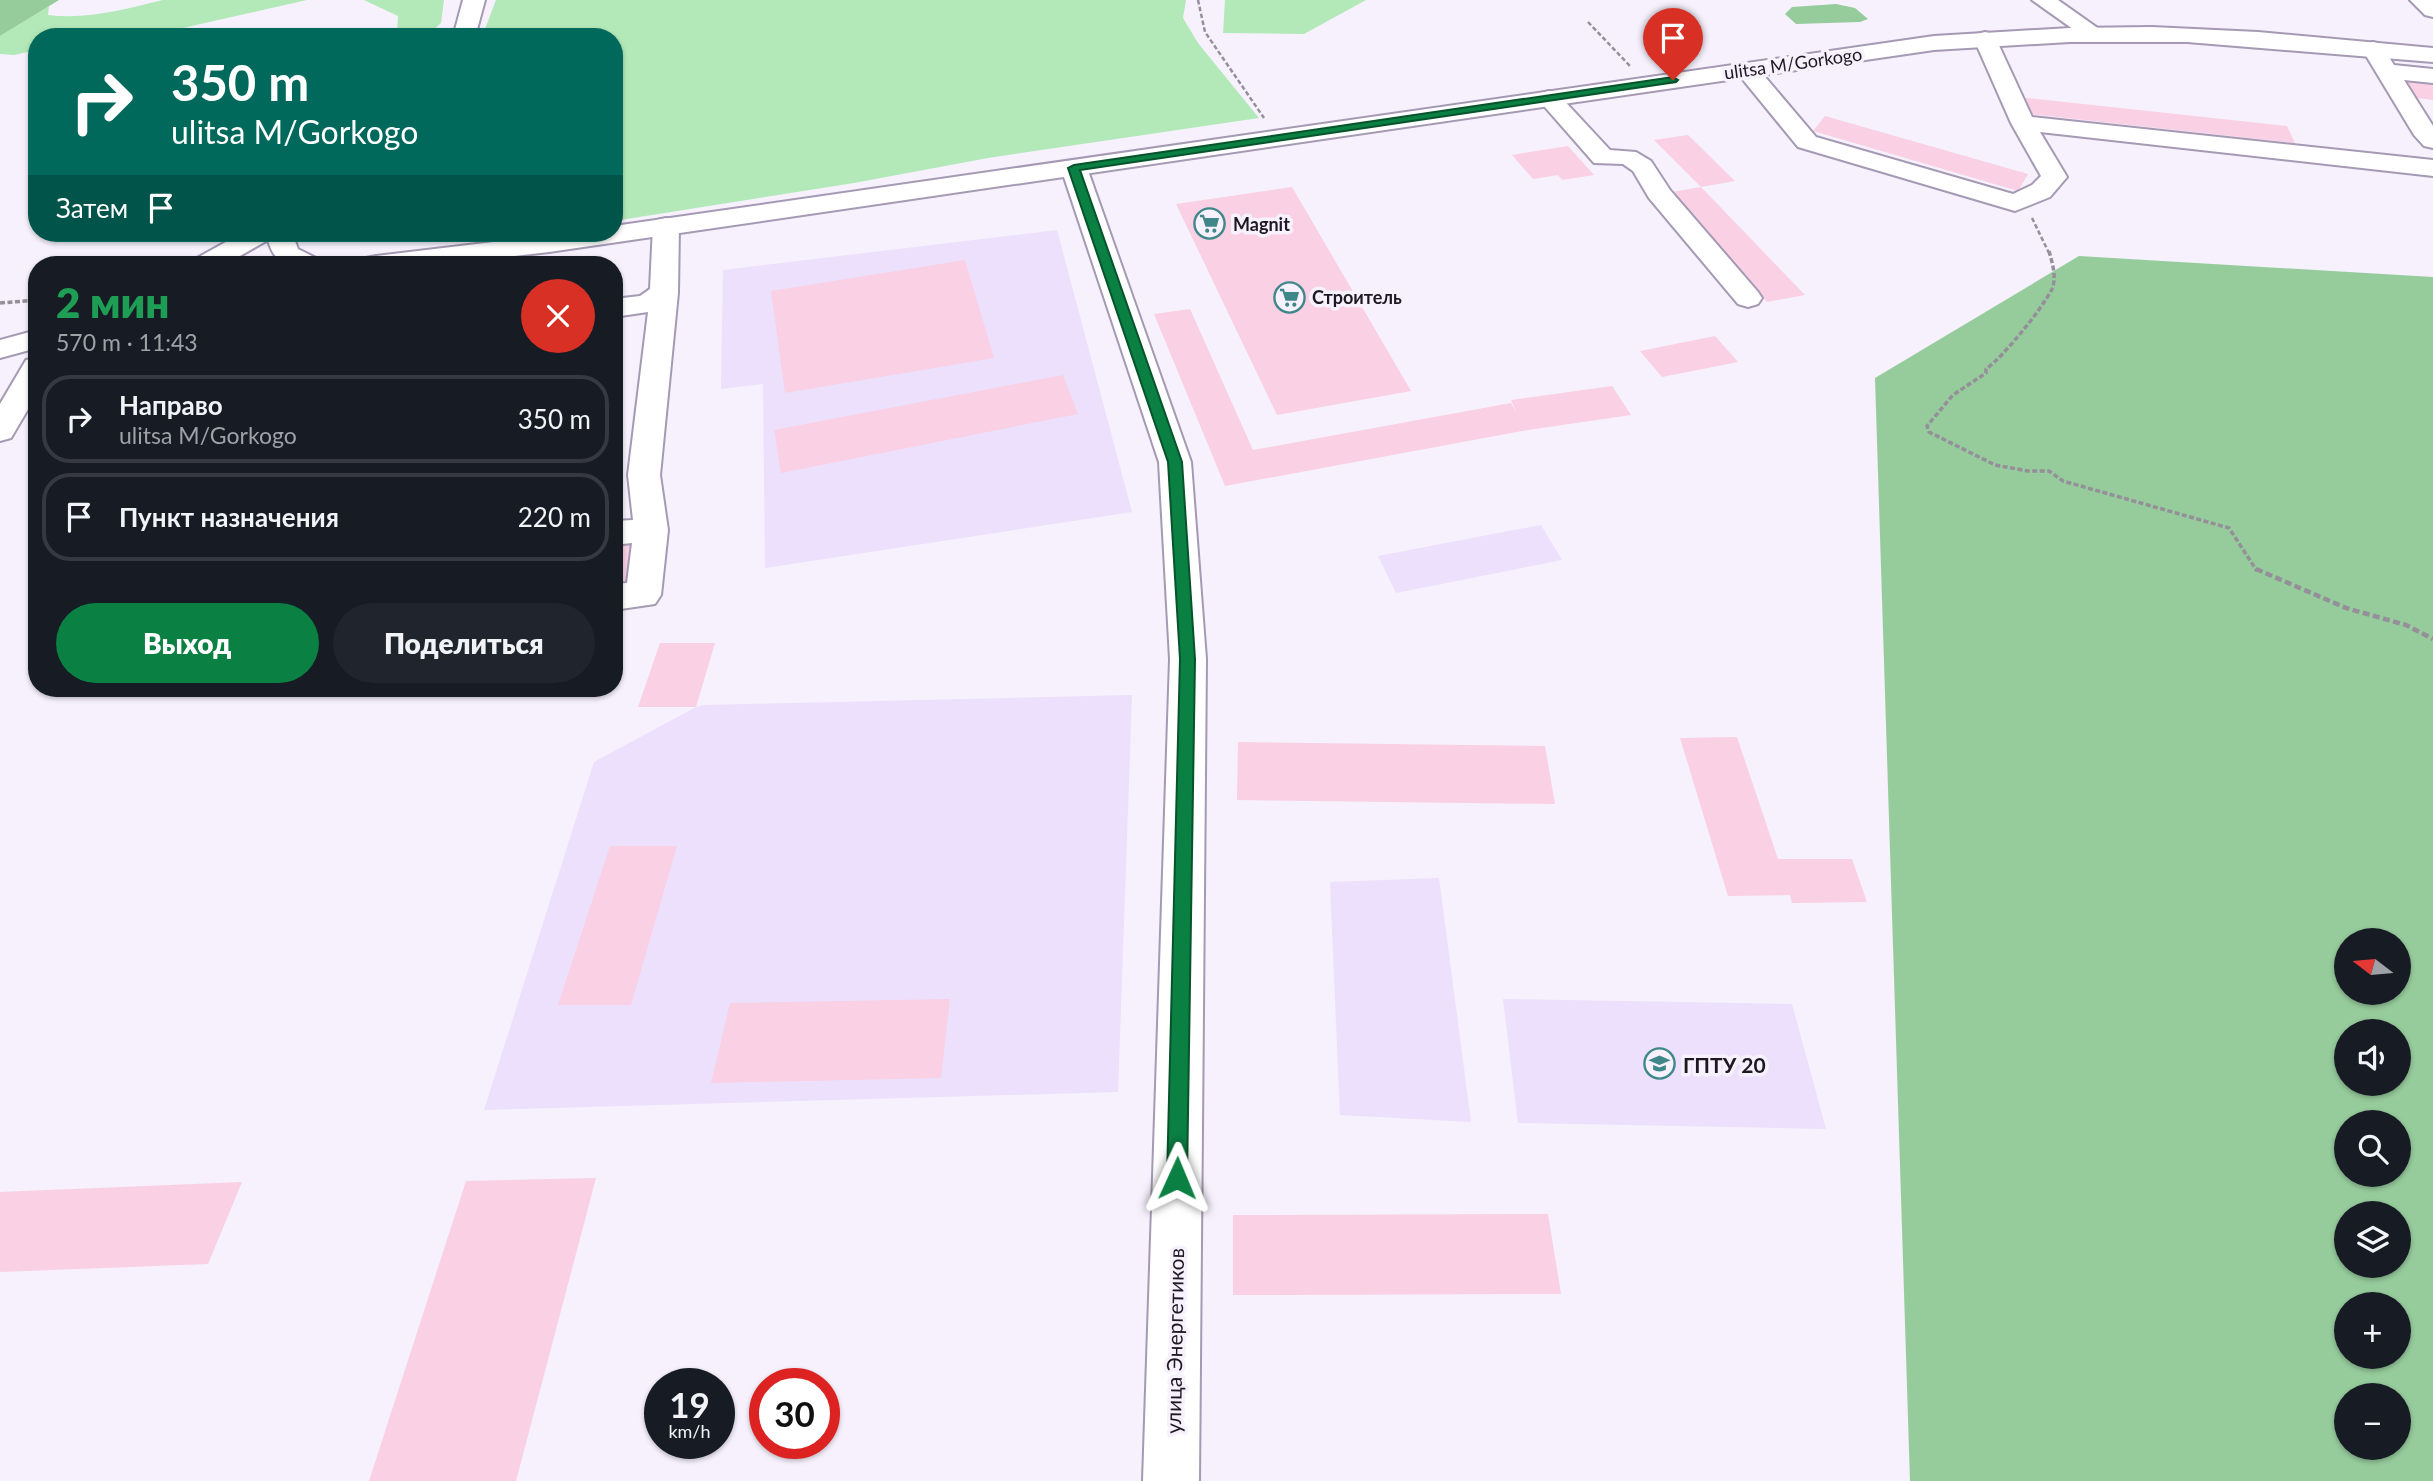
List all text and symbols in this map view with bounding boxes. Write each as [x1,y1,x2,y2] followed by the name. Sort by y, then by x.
[1643,8,1703,80] pin
[1654,19,1692,57] icon: arrive
[1723,42,1863,84] street label: ulitsa M/Gorkogo
[171,53,309,111] text: 350 m
[56,56,147,147] icon: right
[171,112,418,151] text: ulitsa M/Gorkogo
[142,189,180,227] icon: arrive
[56,192,128,224] text: Затем
[1193,207,1227,241] supermarket icon: Magnit
[1233,213,1290,235] place label: Magnit
[56,277,170,327] text: 2 мин
[521,279,595,353] button: close
[1272,280,1306,314] supermarket icon: Строитель
[1312,286,1402,308] place label: Строитель
[56,328,198,356] text: 570 m · 11:43
[119,389,223,421] text: Направо
[60,400,98,438] icon: right
[518,403,591,435] text: 350 m
[119,421,297,449] text: ulitsa M/Gorkogo
[60,498,98,536] icon: arrive
[119,501,339,533] text: Пункт назначения
[518,501,591,533] text: 220 m
[56,603,319,683] button: Выход
[333,603,595,683] button: Поделиться
[2334,928,2412,1004] north arrow
[2334,928,2411,1460] map controls
[2334,1019,2411,1096] button: sound
[1643,1047,1677,1081] school or university icon: ГПТУ 20
[1683,1052,1766,1077] place label: ГПТУ 20
[2334,1110,2411,1187] button: search
[1140,1141,1214,1215] position arrow
[2334,1201,2411,1278] button: layers
[1160,1248,1188,1434] street label: улица Энергетиков
[2334,1292,2411,1369] button: +
[749,1368,840,1459] speed limit sign: 30
[669,1383,710,1425] text: 19
[2334,1383,2411,1460] button: −
[668,1420,711,1442] text: km/h

